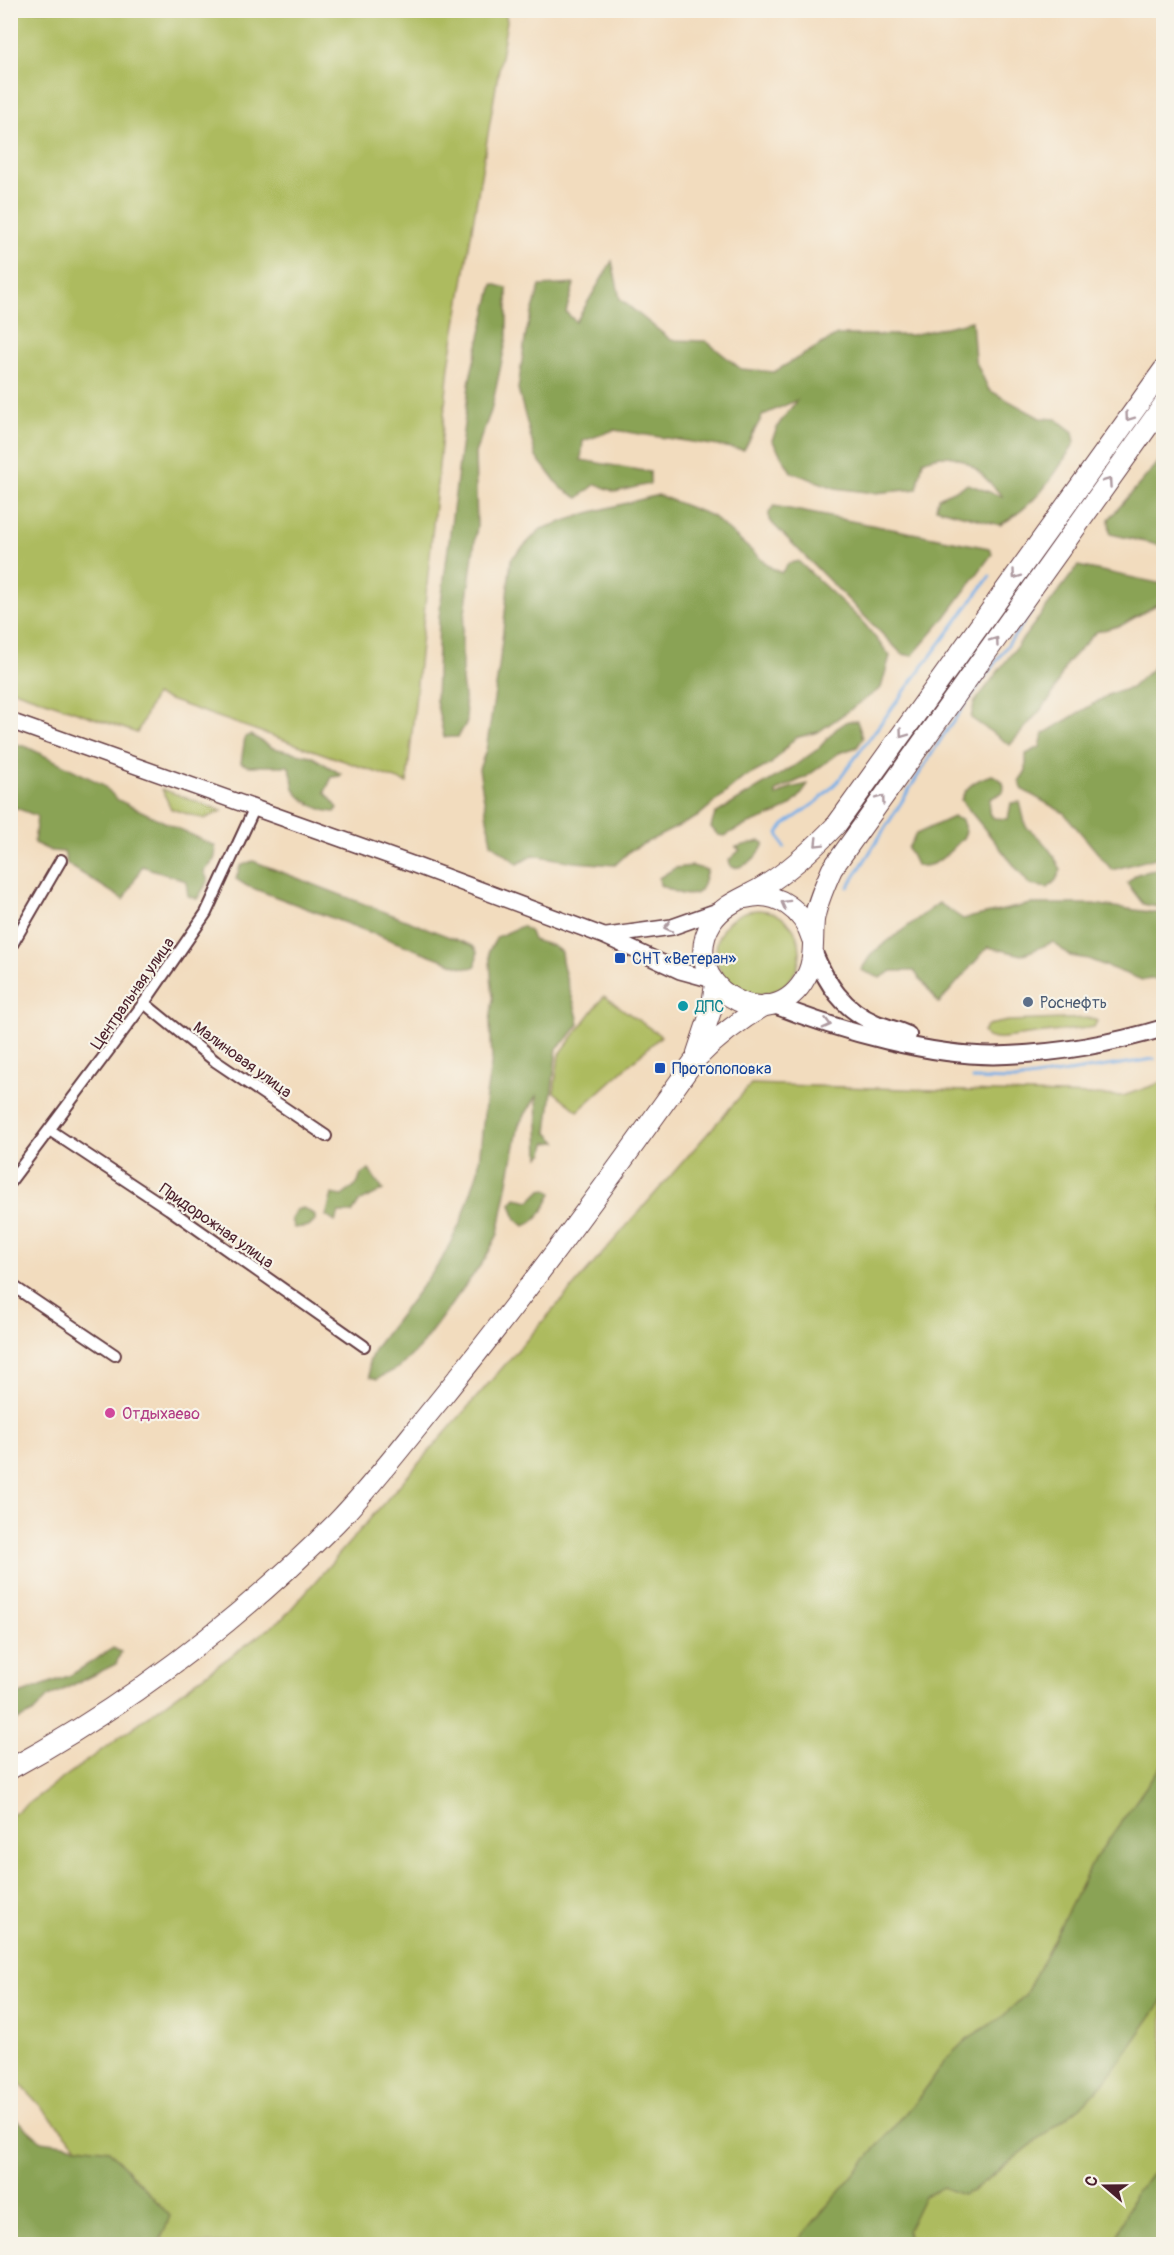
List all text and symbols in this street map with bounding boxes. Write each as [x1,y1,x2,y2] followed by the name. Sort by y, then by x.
[1126,410,1137,421] one-way arrow
[1101,478,1112,489] one-way arrow
[1012,569,1023,580] one-way arrow
[988,637,999,648] one-way arrow
[899,727,910,738] one-way arrow
[874,795,885,806] one-way arrow
[815,835,826,846] one-way arrow
[781,900,791,911] one-way arrow
[663,920,673,933] one-way arrow
[87,934,179,1053] street label: Центральная улица
[632,949,736,969] place label: СНТ «Ветеран»
[613,951,627,965] marker: СНТ «Ветеран»
[1040,993,1107,1013] place label: Роснефть
[1021,995,1035,1009] marker: Роснефть
[694,997,724,1017] place label: ДПС
[676,999,690,1013] marker: ДПС
[189,1017,296,1102] street label: Малиновая улица
[822,1017,832,1030] one-way arrow
[672,1059,771,1079] place label: Протопоповка
[653,1061,667,1075] marker: Протопоповка
[155,1179,277,1273] street label: Придорожная улица
[122,1404,200,1424] place label: Отдыхаево
[103,1406,117,1420] marker: Отдыхаево
[1075,2156,1135,2216] north arrow
[1081,2173,1103,2189] text: С

